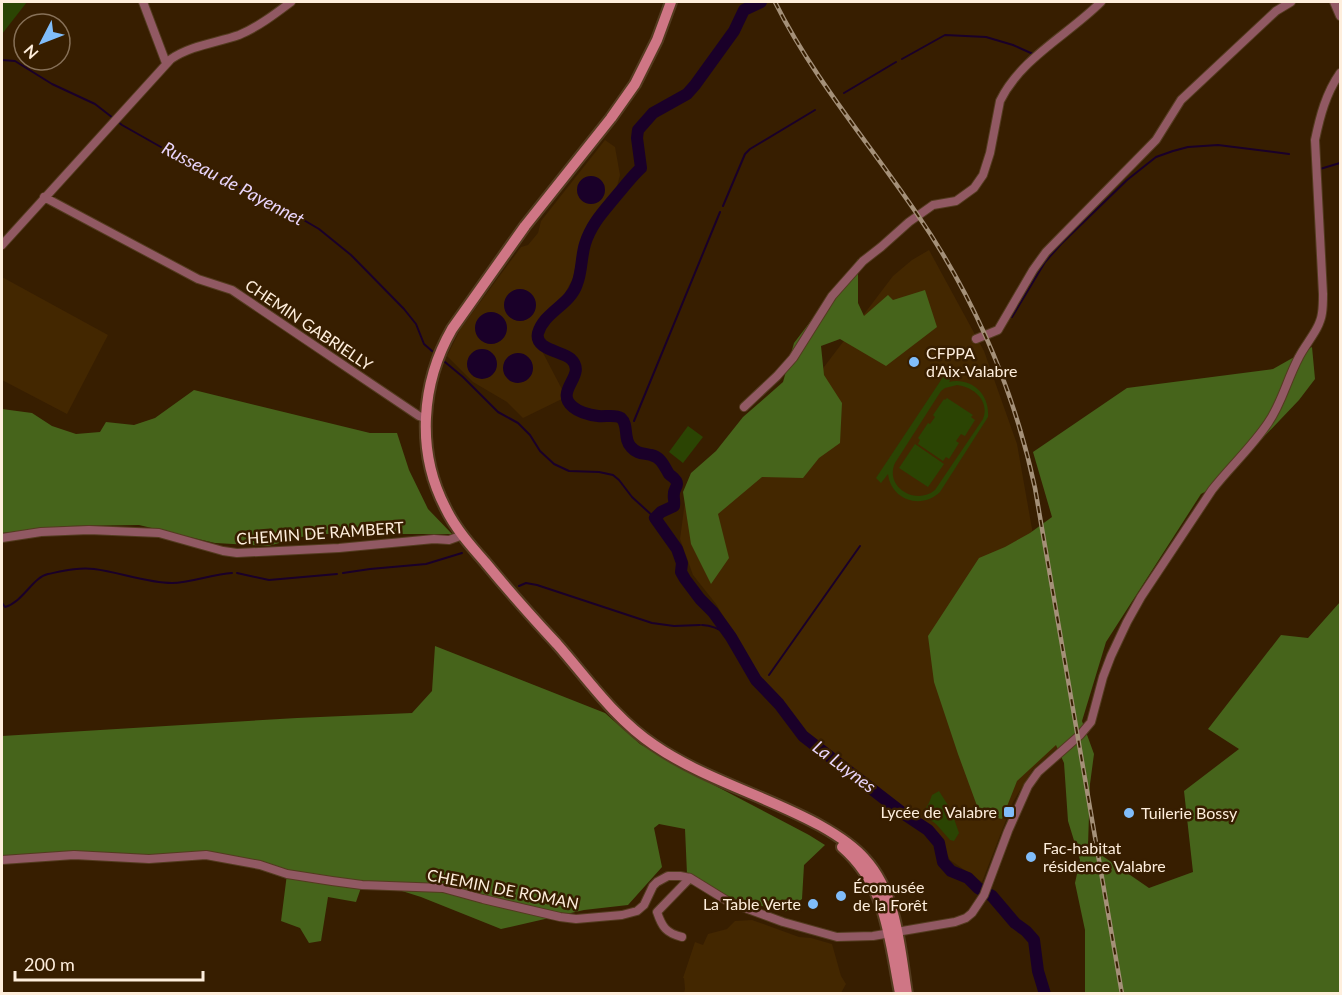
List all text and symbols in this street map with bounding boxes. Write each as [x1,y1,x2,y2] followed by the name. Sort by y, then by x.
[12,12,72,72] north arrow
[19,41,42,63] text: N
[159,136,309,230] water label: Russeau de Payennet
[242,275,376,374] street label: CHEMIN GABRIELLY
[926,343,1017,380] place label: CFPPA d'Aix-Valabre
[907,355,921,369] marker: CFPPA d'Aix-Valabre
[236,517,405,548] street label: CHEMIN DE RAMBERT
[809,735,880,797] water label: La Luynes
[881,802,997,821] place label: Lycée de Valabre
[1141,803,1238,822] place label: Tuilerie Bossy
[1002,805,1016,819] marker: Lycée de Valabre
[1122,806,1136,820] marker: Tuilerie Bossy
[1043,838,1166,875] place label: Fac-habitat résidence Valabre
[1024,850,1038,864] marker: Fac-habitat résidence Valabre
[426,864,580,913] street label: CHEMIN DE ROMAN
[853,877,928,914] place label: Écomusée de la Forêt
[834,889,848,903] marker: Écomusée de la Forêt
[703,894,801,913] place label: La Table Verte
[806,897,820,911] marker: La Table Verte
[15,944,202,982] scale bar
[24,953,75,975] text: 200 m

